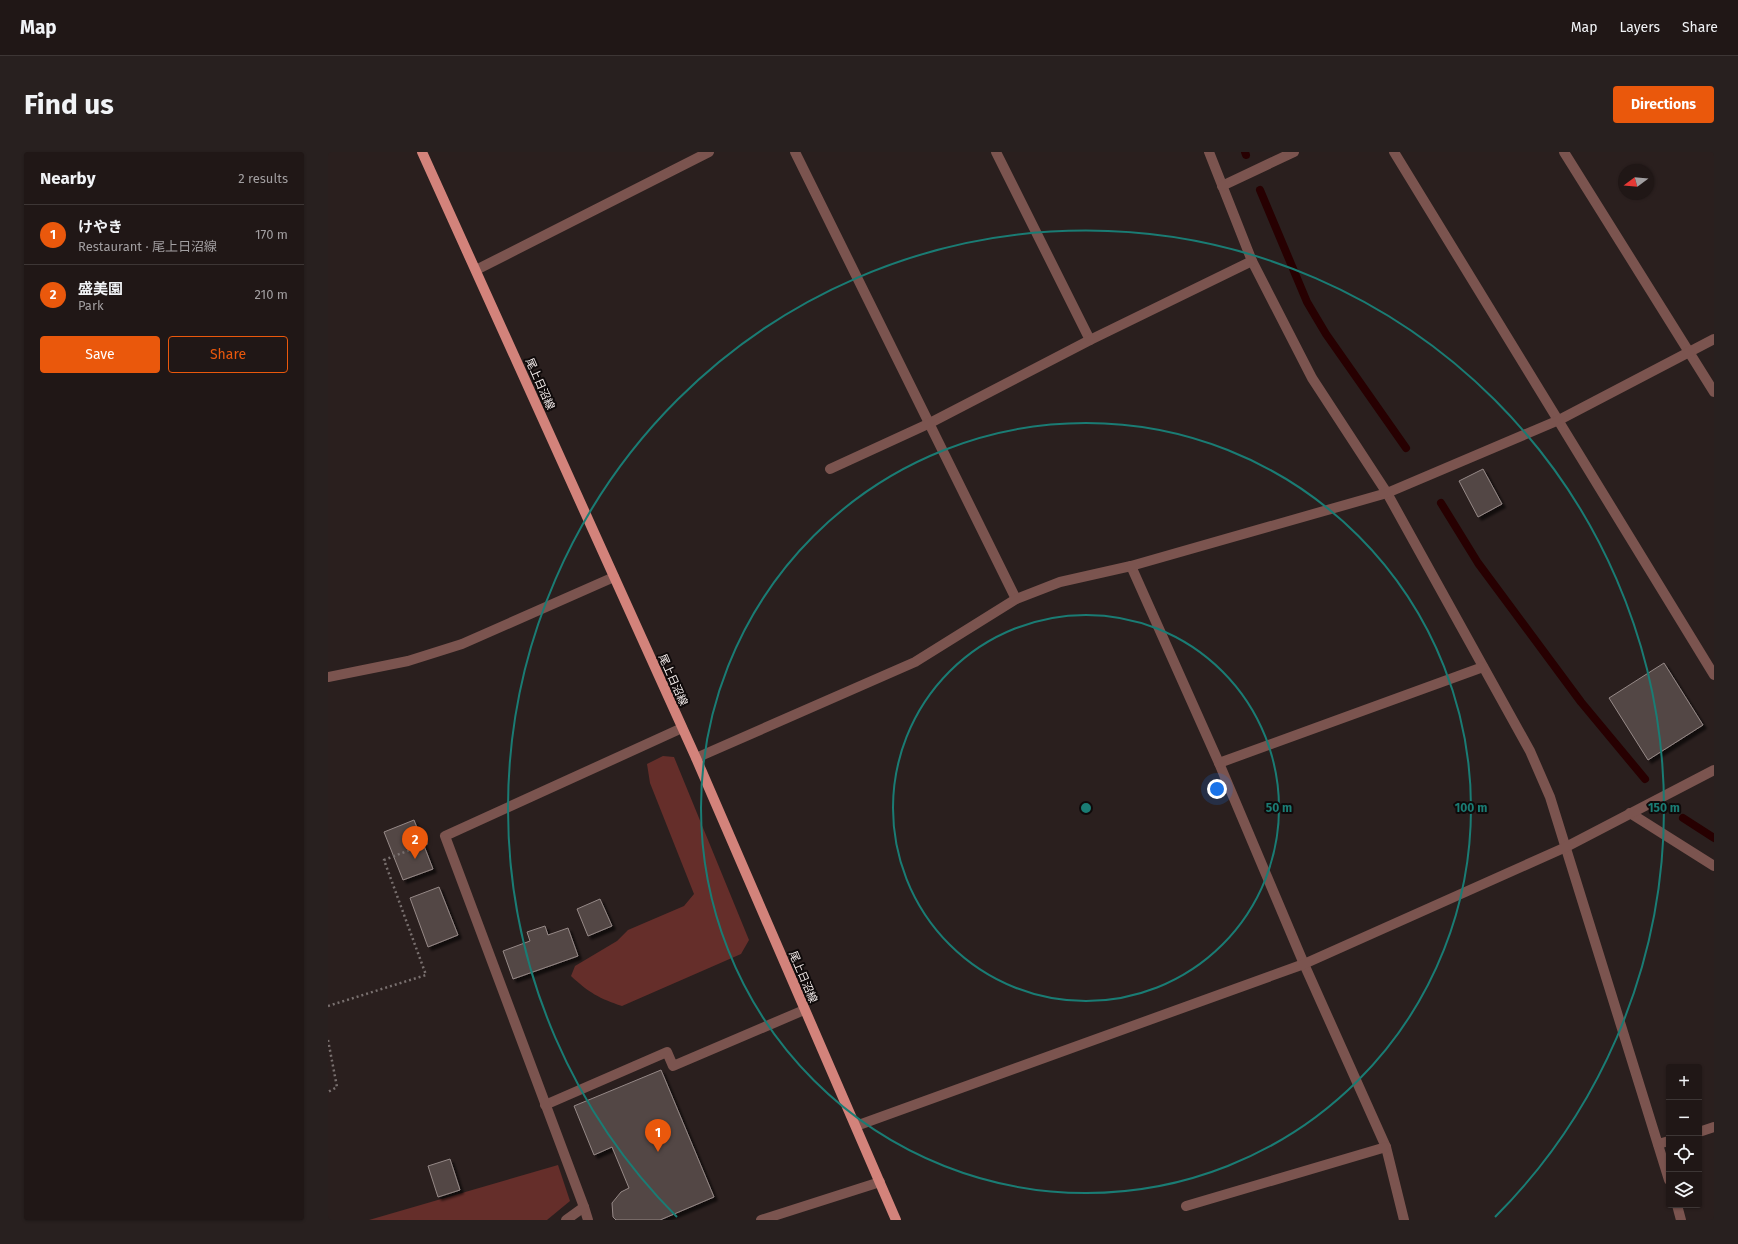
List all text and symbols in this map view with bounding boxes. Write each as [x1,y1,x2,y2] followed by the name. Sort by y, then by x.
[20,16,57,39] text: Map
[1571,19,1597,36] text: Map
[1619,19,1660,36] text: Layers
[1682,19,1718,36] text: Share
[1613,86,1714,123] button: Directions
[24,88,114,121] text: Find us
[1618,164,1654,200] north arrow
[40,168,95,189] text: Nearby
[238,171,288,186] text: 2 results
[78,218,123,236] text: けやき
[50,227,56,242] text: 1
[255,227,288,242] text: 170 m
[78,239,217,254] text: Restaurant · 尾上日沼線
[78,280,123,298] text: 盛美園
[50,287,56,302] text: 2
[254,287,288,302] text: 210 m
[78,298,104,313] text: Park
[40,336,160,373] button: Save
[168,336,288,373] button: Share
[523,356,557,412] street label: 尾上日沼線
[656,652,690,708] street label: 尾上日沼線
[1207,779,1227,799] your location
[1079,801,1093,815] centre of rings
[1266,801,1292,815] text: 50 m
[1455,801,1487,815] text: 100 m
[1648,801,1680,815] text: 150 m
[402,826,428,859] pin: 2
[786,949,820,1005] street label: 尾上日沼線
[1666,1064,1702,1208] map controls
[1666,1064,1702,1100] button: +
[1666,1100,1702,1136] button: −
[645,1119,671,1152] pin: 1
[1666,1136,1702,1172] button: locate
[1666,1172,1702,1208] button: layers

